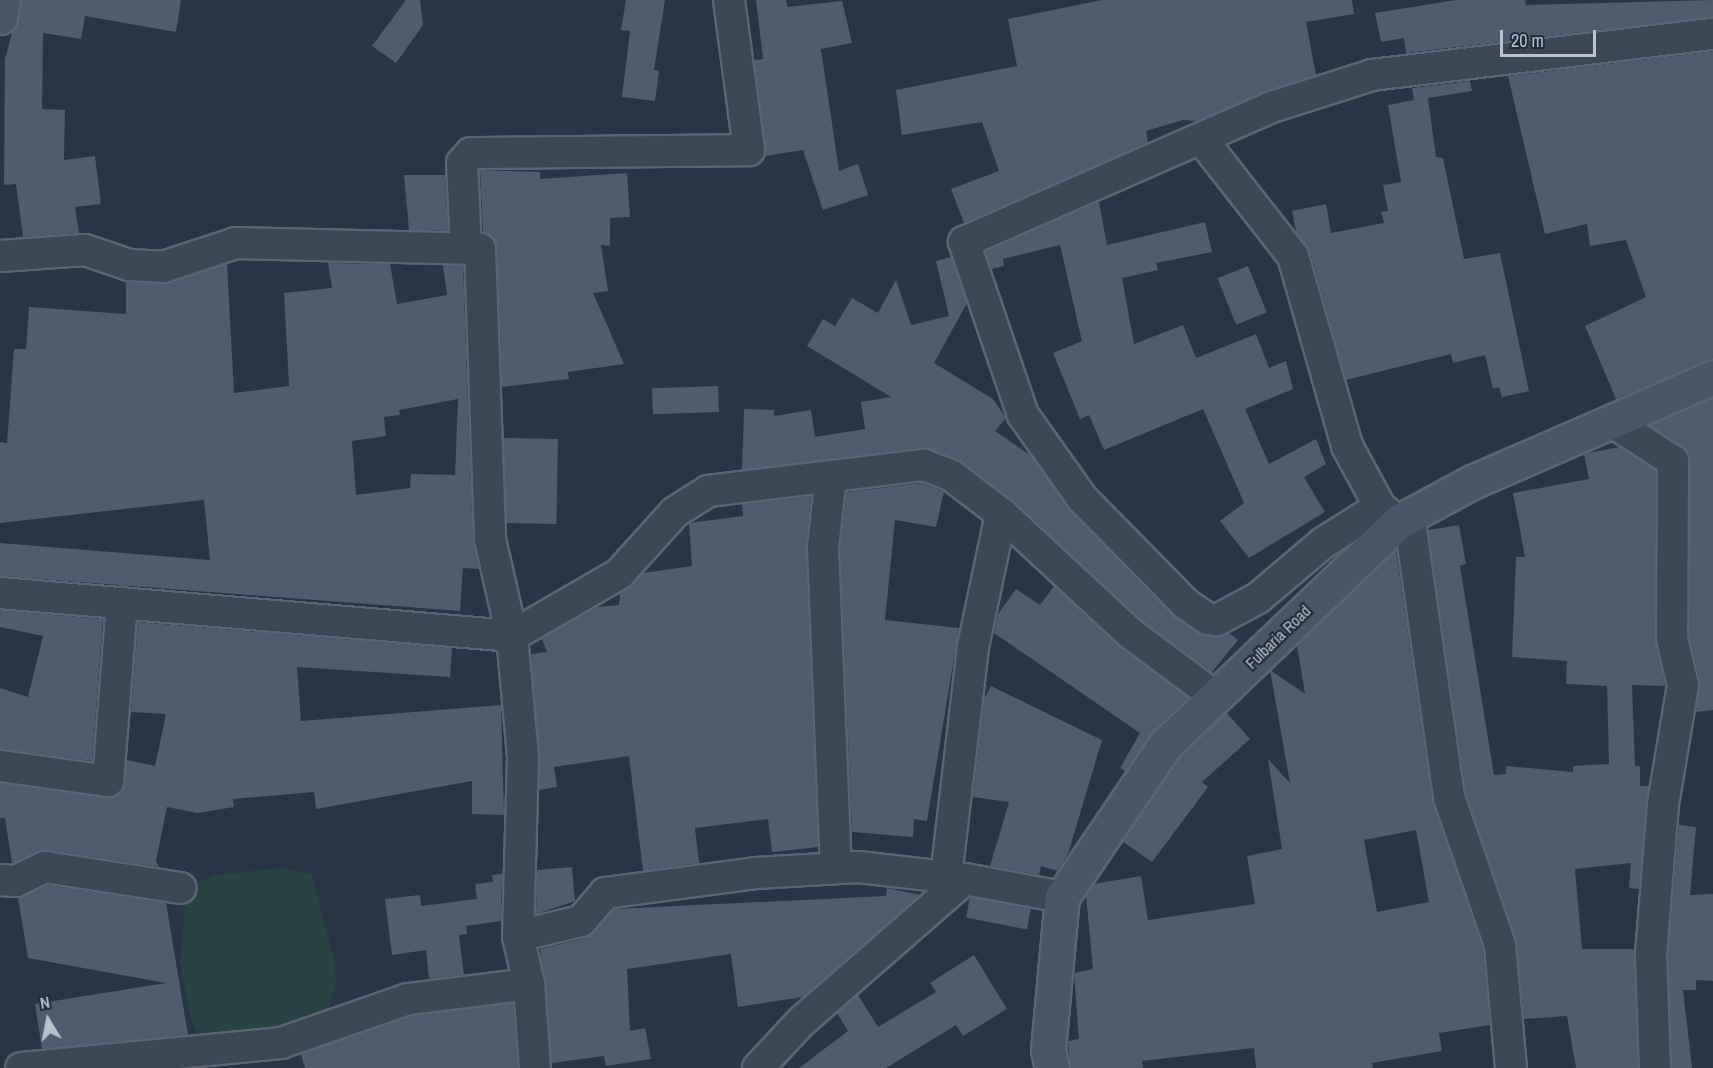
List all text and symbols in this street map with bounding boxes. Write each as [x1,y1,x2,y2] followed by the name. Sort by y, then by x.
[1503,18,1599,56] scale bar
[1511,28,1544,53] text: 20 m
[1241,601,1315,673] street label: Fulbaria Road
[18,990,78,1050] north arrow
[38,991,51,1014] text: N

